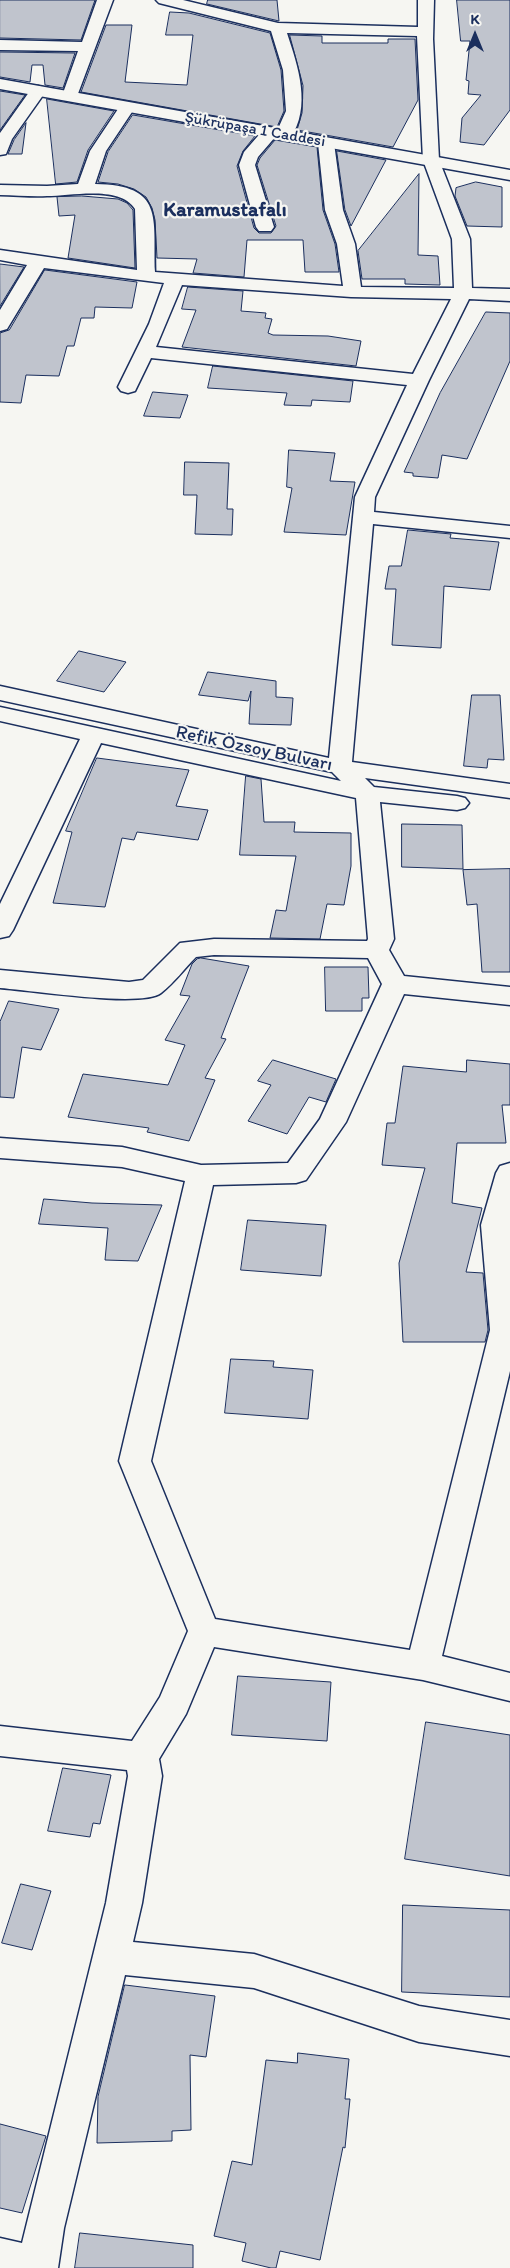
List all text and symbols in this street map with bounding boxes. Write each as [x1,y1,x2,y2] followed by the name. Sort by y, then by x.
[450,10,500,60] north arrow
[471,11,479,28] text: K
[183,108,327,152] street label: Şükrüpaşa 1 Caddesi
[163,199,287,223] district label: Karamustafalı
[174,721,334,777] street label: Refik Özsoy Bulvarı

